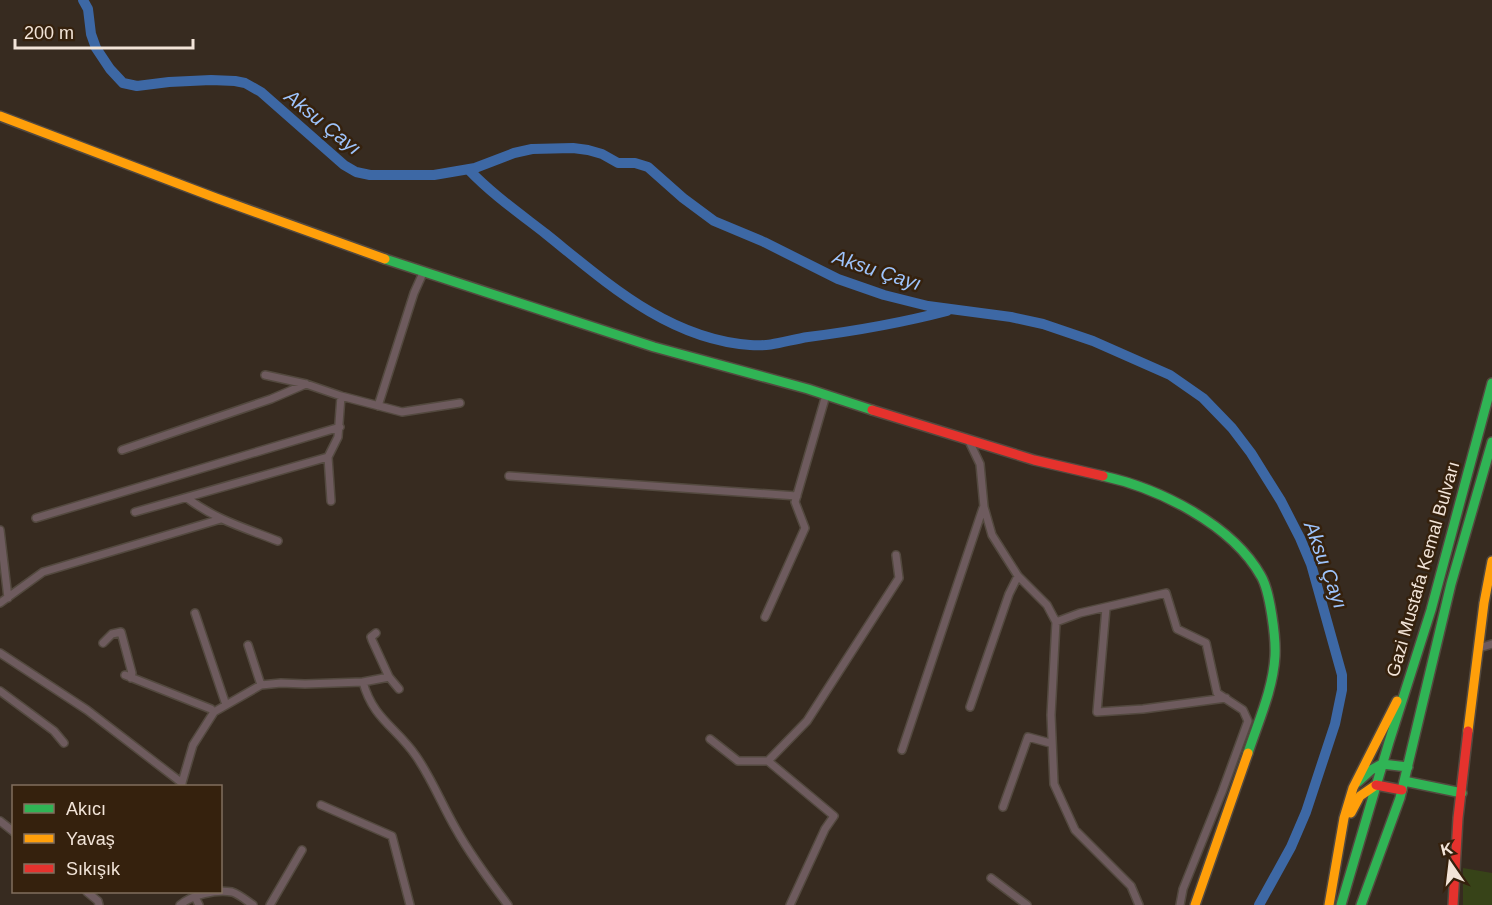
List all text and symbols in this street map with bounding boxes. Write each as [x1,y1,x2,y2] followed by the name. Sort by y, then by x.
[15,12,194,50] scale bar
[24,23,74,43] text: 200 m
[280,84,365,159] water label: Aksu Çayı
[829,245,924,295] water label: Aksu Çayı
[1383,459,1463,679] street label: Gazi Mustafa Kemal Bulvarı
[1300,517,1352,612] water label: Aksu Çayı
[12,785,222,893] legend
[66,799,106,819] text: Akıcı
[66,829,115,849] text: Yavaş
[1420,833,1480,893] north arrow
[1439,839,1455,859] text: K
[66,859,121,879] text: Sıkışık

